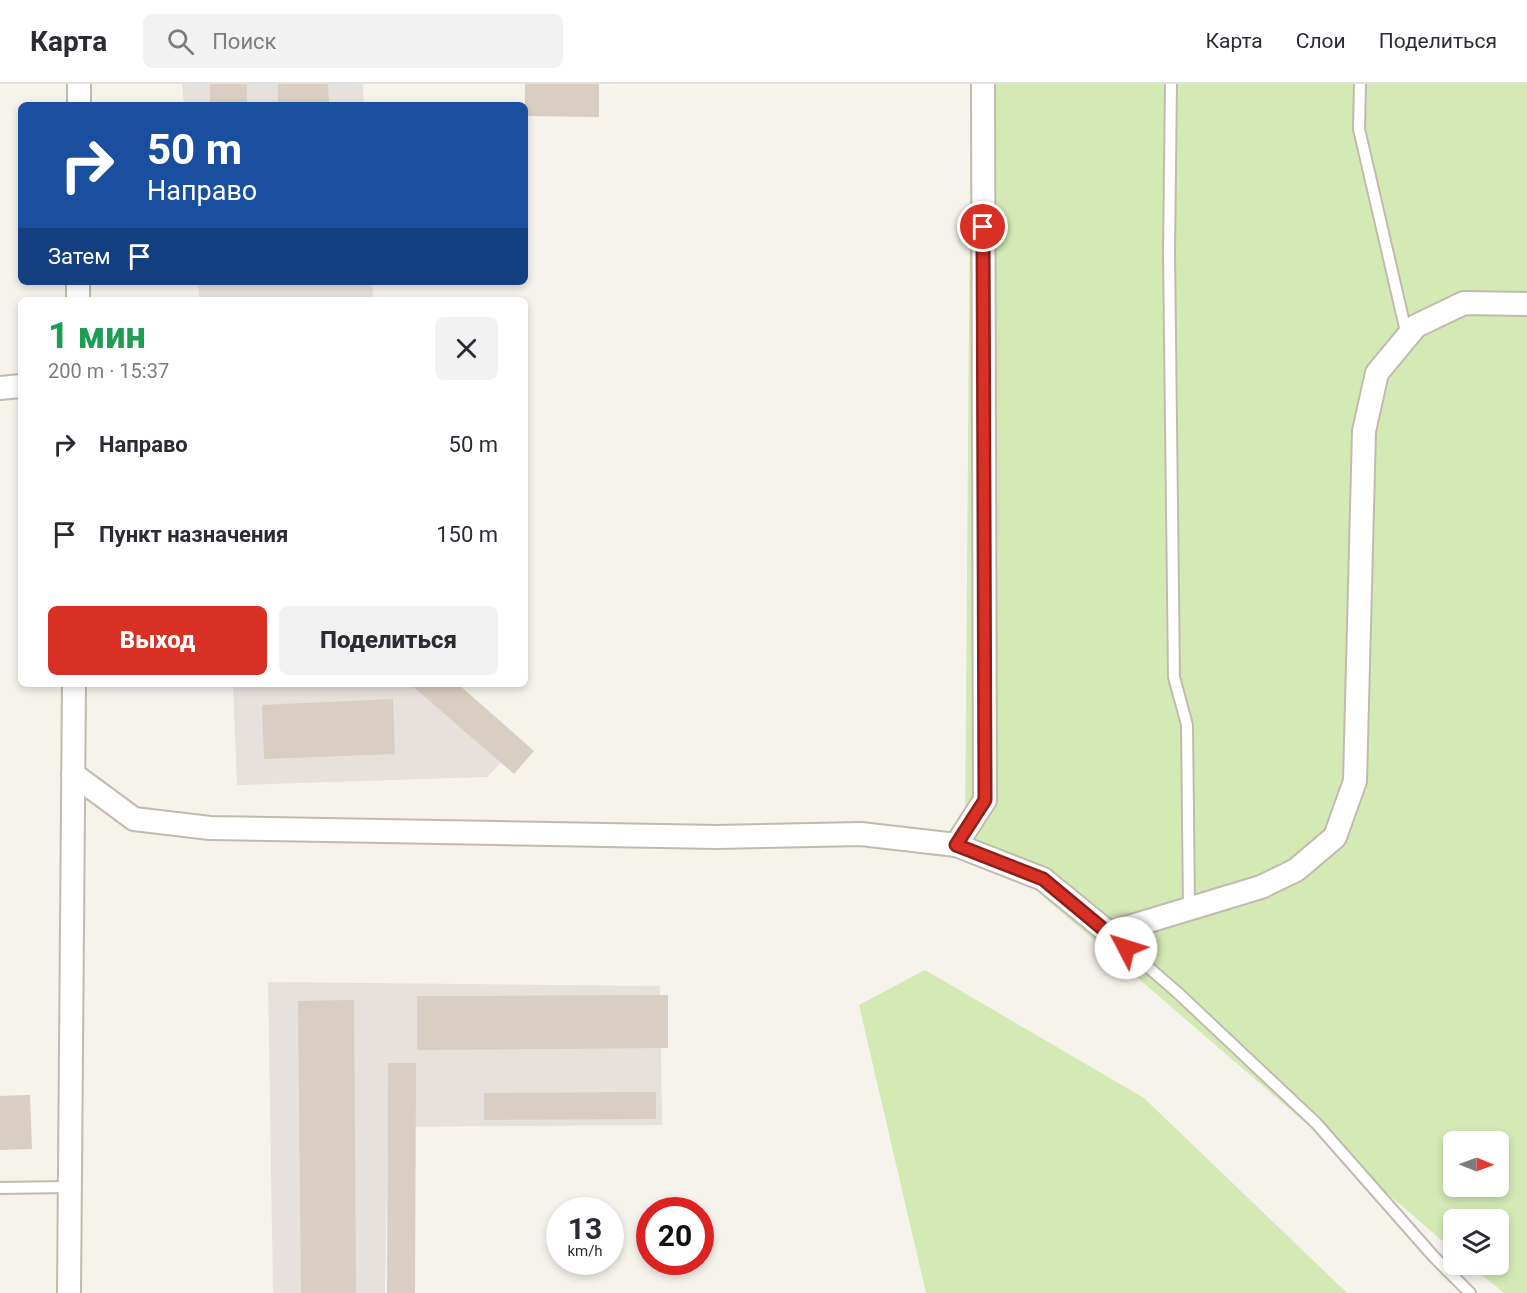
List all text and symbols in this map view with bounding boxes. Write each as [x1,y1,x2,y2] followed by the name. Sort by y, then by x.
[143,14,563,68] search box
[30,25,107,58] text: Карта
[164,25,197,58] icon: search
[212,29,277,54] text: Поиск
[1206,29,1263,53] text: Карта
[1296,29,1346,53] text: Слои
[1379,29,1497,53] text: Поделиться
[147,125,242,174] text: 50 m
[48,126,126,204] icon: right
[147,175,257,207] text: Направо
[957,201,1008,252] pin
[966,210,999,243] icon: arrive
[123,240,156,273] icon: arrive
[48,244,111,269] text: Затем
[48,315,146,357] text: 1 мин
[435,317,498,380] button: close
[48,359,169,383] text: 200 m · 15:37
[48,428,81,461] icon: right
[99,432,188,457] text: Направо
[449,432,498,457] text: 50 m
[48,518,81,551] icon: arrive
[99,522,288,547] text: Пункт назначения
[436,522,498,547] text: 150 m
[48,606,267,675] button: Выход
[279,606,498,675] button: Поделиться
[1094,916,1158,980] position arrow
[1443,1131,1509,1197] north arrow
[1443,1131,1509,1275] map controls
[636,1197,714,1275] speed limit sign: 20
[1443,1209,1509,1275] button: layers
[568,1211,602,1246] text: 13
[567,1242,603,1260] text: km/h

